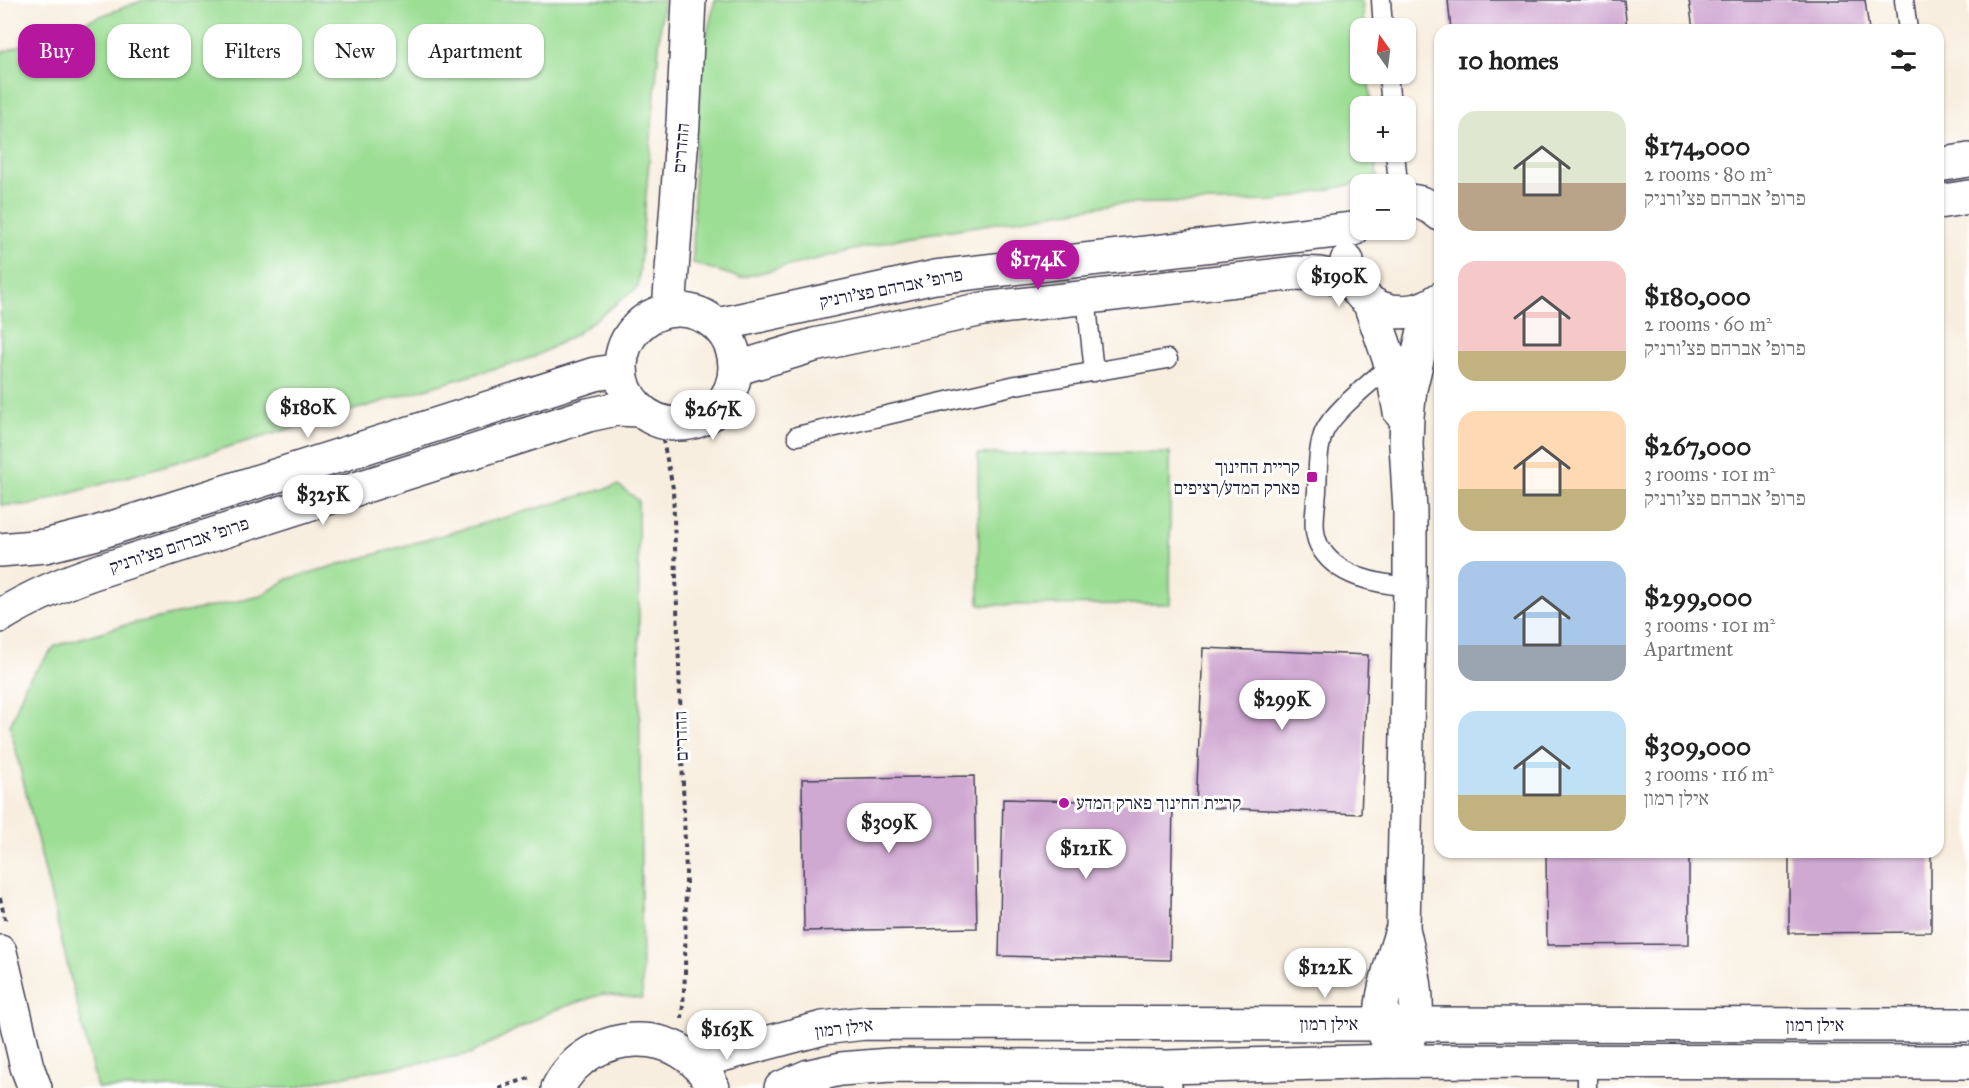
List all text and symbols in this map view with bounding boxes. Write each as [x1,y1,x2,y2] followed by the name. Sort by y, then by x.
[1350,18,1416,84] north arrow
[1350,18,1416,240] map controls
[18,24,95,78] chip: Buy
[107,24,191,78] chip: Rent
[203,24,302,78] chip: Filters
[314,24,396,78] chip: New
[408,24,544,78] chip: Apartment
[1458,44,1559,76] text: 10 homes
[1887,44,1920,77] icon: filters
[1350,96,1416,162] button: +
[668,122,694,174] street label: ההדרים
[1644,130,1750,162] text: $174,000
[1506,135,1578,207] icon: home
[1644,162,1772,186] text: 2 rooms · 80 m²
[1350,174,1416,240] button: −
[1644,186,1806,210] text: פרופ' אברהם פצ'ורניק
[996,240,1080,291] pin: $174K
[1010,247,1066,271] text: $174K
[1297,257,1381,308] pin: $190K
[817,263,965,313] street label: פרופ' אברהם פצ'ורניק
[1311,264,1367,288] text: $190K
[1644,280,1751,312] text: $180,000
[1506,285,1578,357] icon: home
[1644,312,1772,336] text: 2 rooms · 60 m²
[1644,336,1806,360] text: פרופ' אברהם פצ'ורניק
[266,388,350,439] pin: $180K
[671,390,755,441] pin: $267K
[280,395,336,419] text: $180K
[685,397,741,421] text: $267K
[1644,430,1751,462] text: $267,000
[1506,435,1578,507] icon: home
[1173,456,1300,499] place label: קריית החינוך פארק המדע/רציפים
[1644,462,1775,486] text: 3 rooms · 101 m²
[1305,470,1319,484] marker: קריית החינוך פארק המדע/רציפים
[281,475,365,526] pin: $325K
[296,482,350,506] text: $325K
[1644,486,1806,510] text: פרופ' אברהם פצ'ורניק
[106,512,252,578] street label: פרופ' אברהם פצ'ורניק
[1644,581,1752,613] text: $299,000
[1506,585,1578,657] icon: home
[1644,613,1775,637] text: 3 rooms · 101 m²
[1644,637,1733,661] text: Apartment
[1240,680,1324,731] pin: $299K
[1253,687,1311,711] text: $299K
[669,710,693,762] street label: ההדרים
[1644,730,1751,762] text: $309,000
[1506,735,1578,807] icon: home
[1644,762,1774,786] text: 3 rooms · 116 m²
[1644,786,1709,810] text: אילן רמון
[1076,792,1241,814] place label: קריית החינוך פארק המדע
[1057,796,1071,810] marker: קריית החינוך פארק המדע
[847,803,931,854] pin: $309K
[861,810,917,834] text: $309K
[1044,829,1128,880] pin: $121K
[1060,836,1112,860] text: $121K
[1283,948,1367,999] pin: $122K
[1298,955,1352,979] text: $122K
[685,1010,769,1061] pin: $163K
[1300,1013,1358,1035] street label: אילן רמון
[814,1014,874,1042] street label: אילן רמון
[1786,1014,1844,1036] street label: אילן רמון
[701,1017,753,1041] text: $163K

